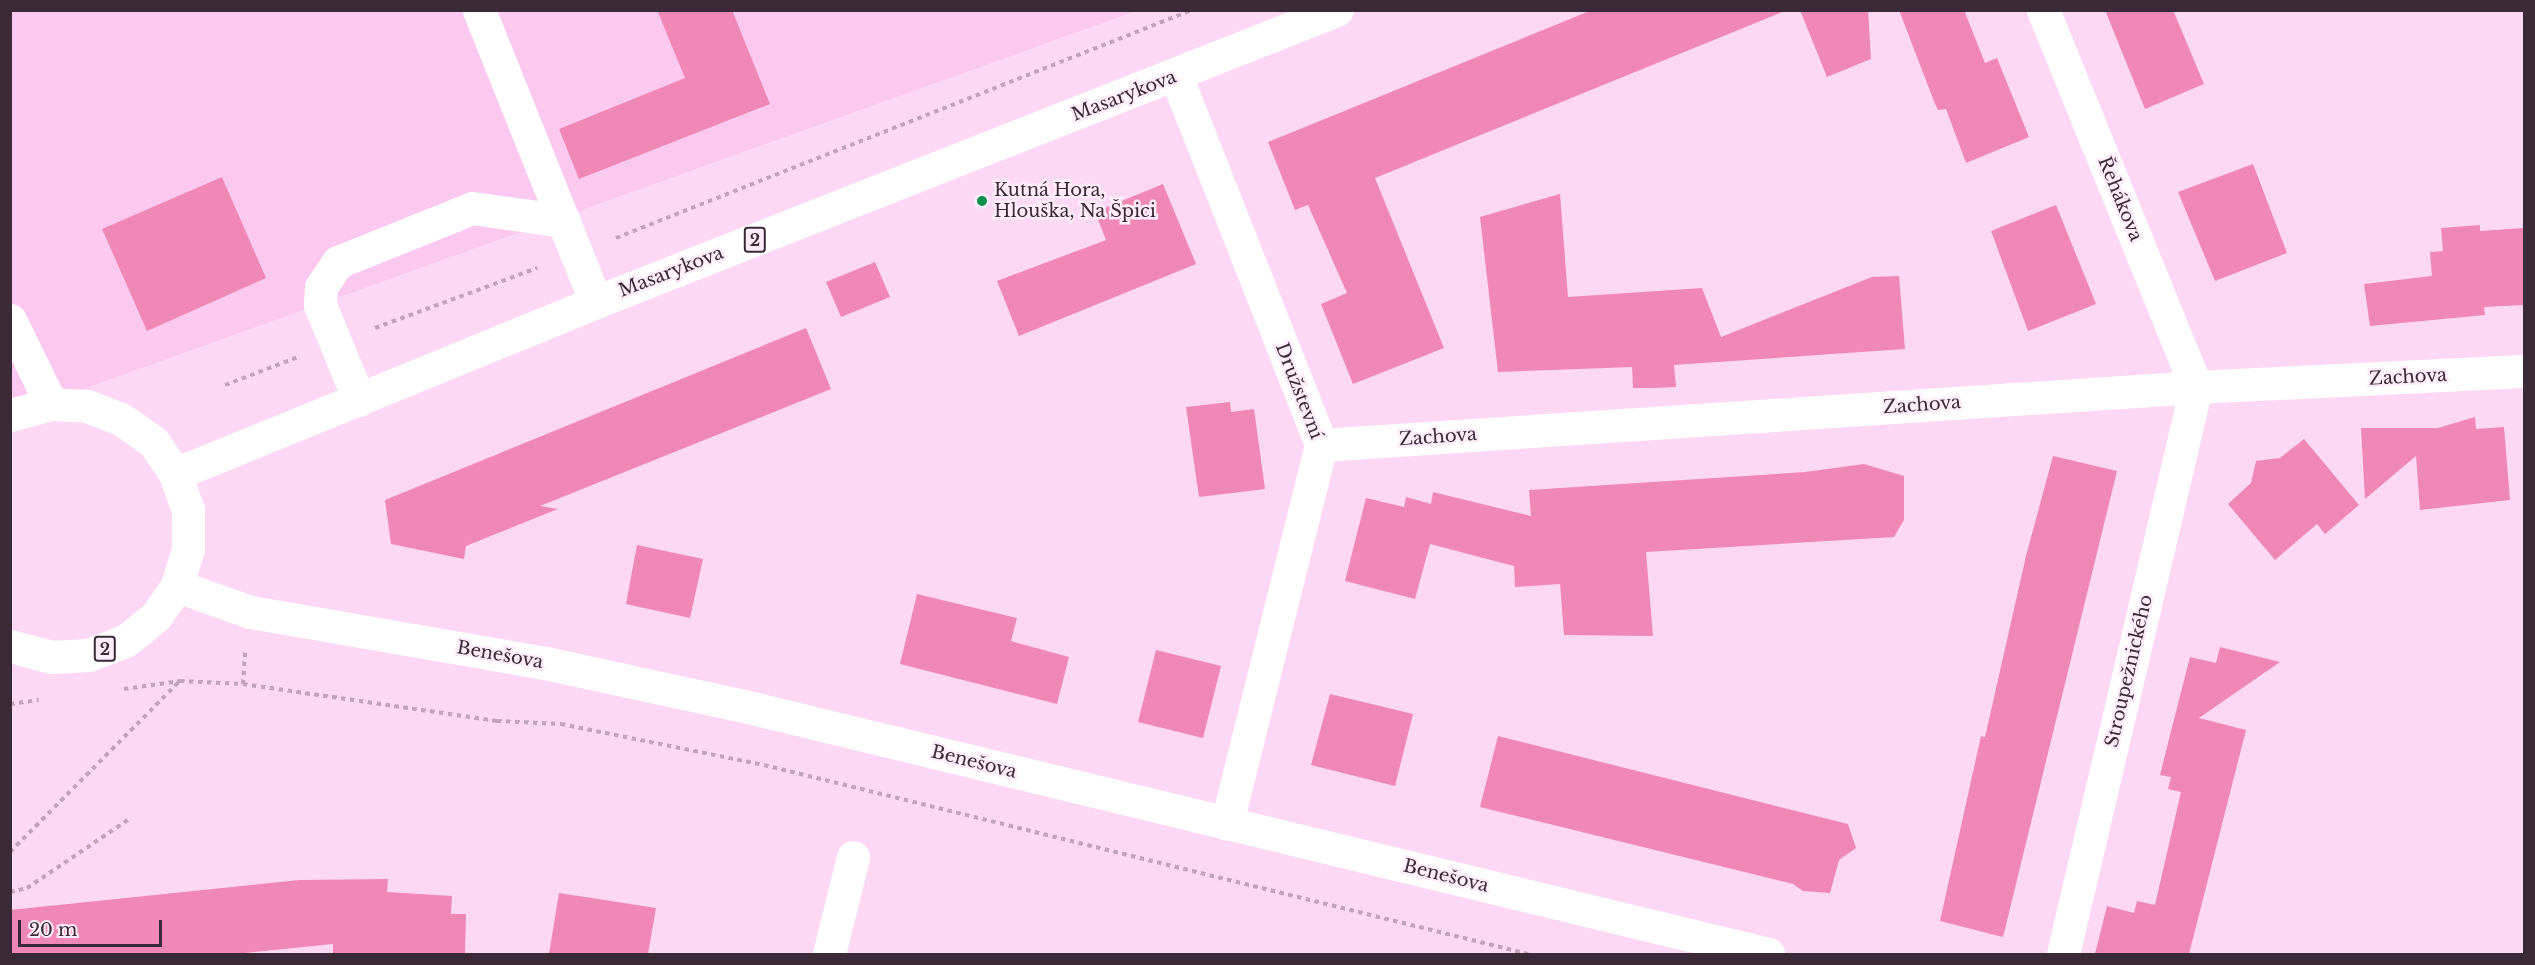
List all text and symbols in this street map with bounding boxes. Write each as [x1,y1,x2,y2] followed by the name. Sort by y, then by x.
[1069,66,1179,126] street label: Masarykova
[2093,154,2147,244] street label: Řehákova
[994,180,1156,222] place label: Kutná Hora, Hlouška, Na Špici
[975,194,989,208] marker: Kutná Hora, Hlouška, Na Špici
[743,227,767,253] road number: 2
[616,242,726,302] street label: Masarykova
[1271,340,1327,442] street label: Družstevní
[2368,364,2448,390] street label: Zachova
[1882,392,1962,418] street label: Zachova
[1398,424,1478,450] street label: Zachova
[2101,592,2157,750] street label: Stroupežnického
[93,636,117,662] road number: 2
[455,637,545,673] street label: Benešova
[929,741,1019,783] street label: Benešova
[1401,855,1491,897] street label: Benešova
[21,908,165,946] scale bar
[29,919,77,941] text: 20 m

